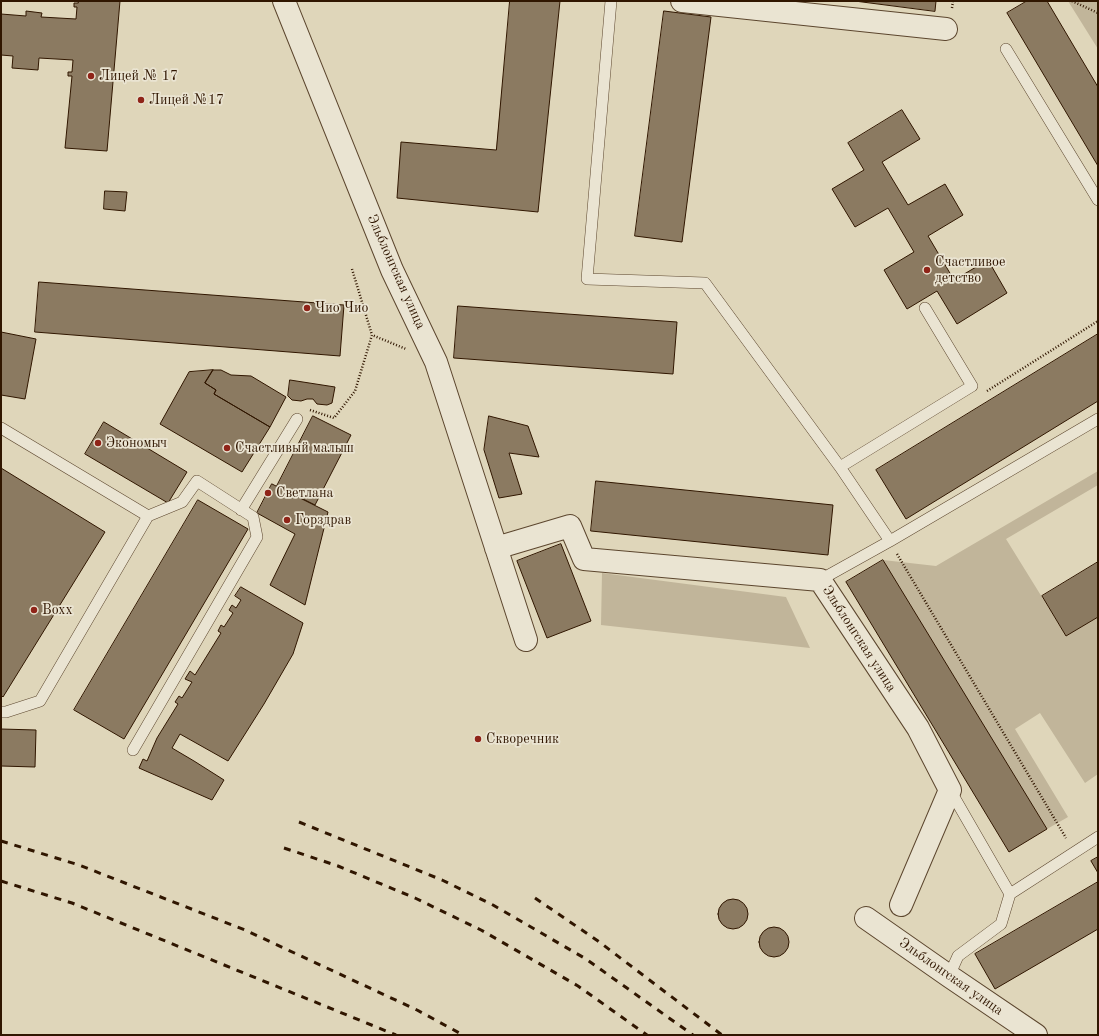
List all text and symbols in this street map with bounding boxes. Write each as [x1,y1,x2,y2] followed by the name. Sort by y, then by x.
[99,68,178,84] place label: Лицей № 17
[86,71,96,81] marker: Лицей № 17
[149,92,224,108] place label: Лицей №17
[136,95,146,105] marker: Лицей №17
[363,212,429,332] street label: Эльблонгская улица
[935,254,1005,286] place label: Счастливое детство
[922,265,932,275] marker: Счастливое детство
[315,300,368,316] place label: Чио Чио
[302,303,312,313] marker: Чио Чио
[106,435,167,451] place label: Экономыч
[93,438,103,448] marker: Экономыч
[235,440,354,456] place label: Счастливый малыш
[222,443,232,453] marker: Счастливый малыш
[276,485,333,501] place label: Светлана
[263,488,273,498] marker: Светлана
[295,512,351,528] place label: Горздрав
[282,515,292,525] marker: Горздрав
[818,583,900,695] street label: Эльблонгская улица
[42,602,73,618] place label: Boxx
[29,605,39,615] marker: Boxx
[486,731,559,747] place label: Скворечник
[473,734,483,744] marker: Скворечник
[896,935,1006,1019] street label: Эльблонгская улица

